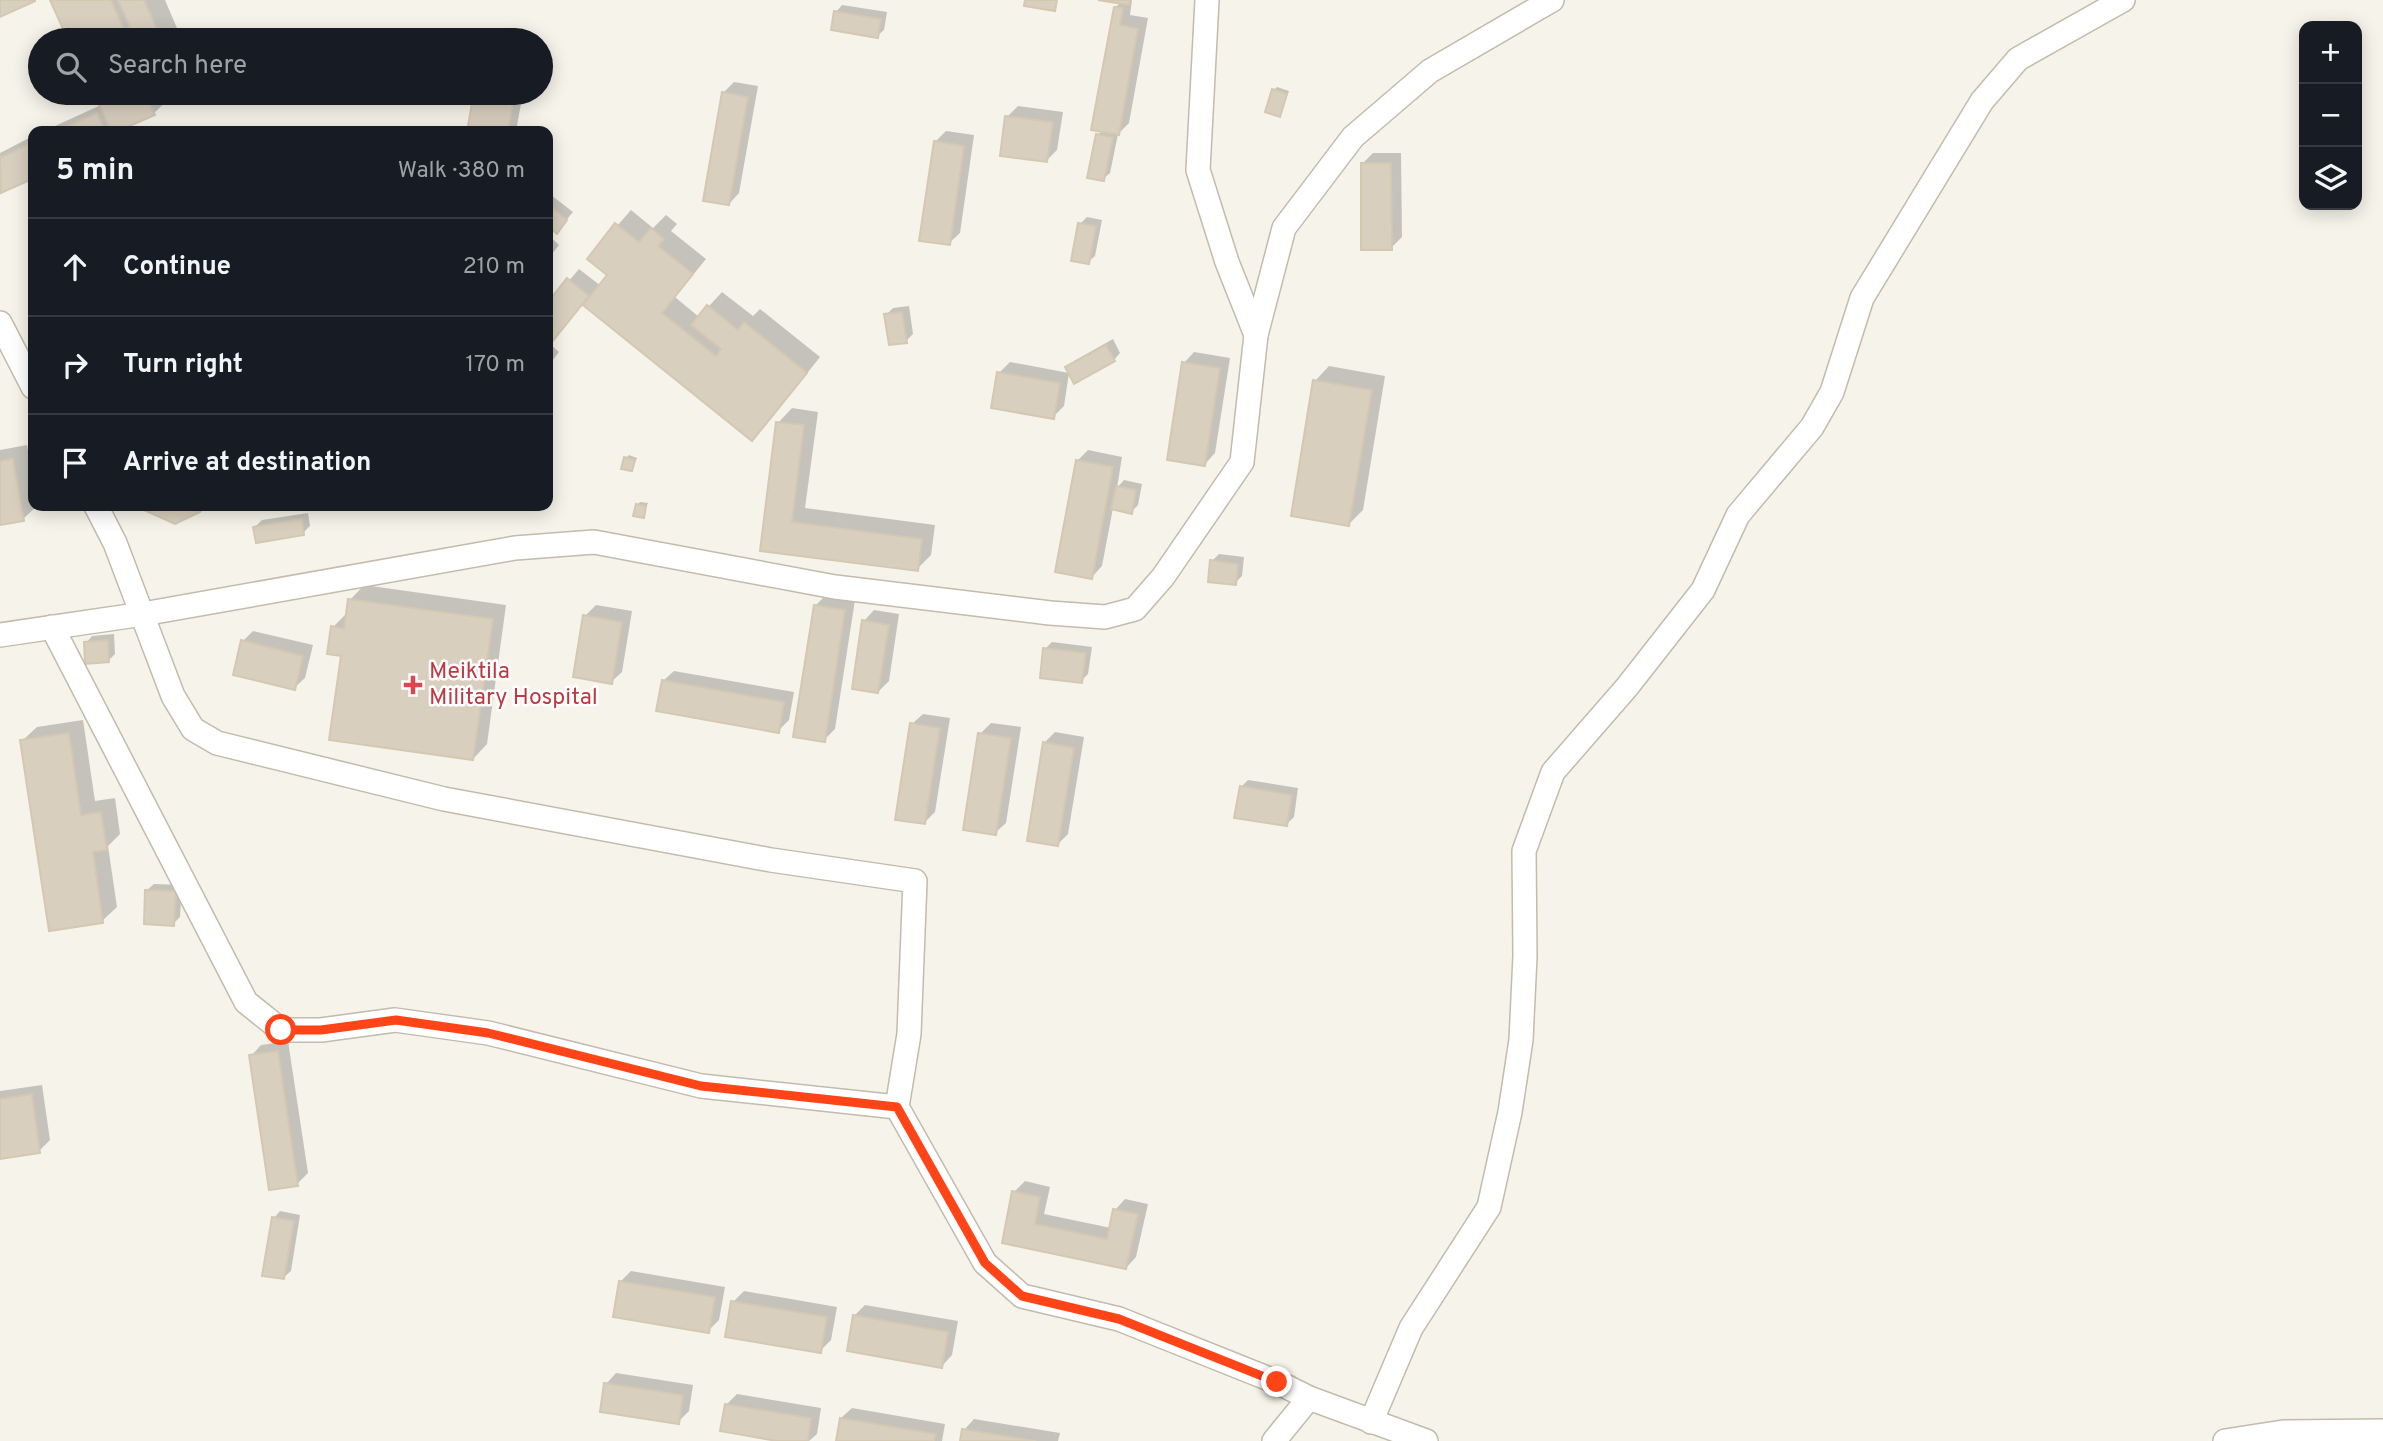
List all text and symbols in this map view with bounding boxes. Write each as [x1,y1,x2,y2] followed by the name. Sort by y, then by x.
[2299,21,2362,210] map controls
[2299,21,2362,84] button: +
[28,28,553,105] search box
[52,48,90,86] icon: search
[108,50,247,83] text: Search here
[2299,84,2362,147] button: −
[2299,147,2362,210] button: layers
[56,153,134,190] text: 5 min
[398,157,525,186] text: Walk · 380 m
[56,248,94,286] icon: ahead
[123,251,231,284] text: Continue
[463,253,525,282] text: 210 m
[56,346,94,384] icon: right
[123,349,243,382] text: Turn right
[466,351,525,380] text: 170 m
[56,444,94,482] icon: arrive
[123,447,371,480] text: Arrive at destination
[429,658,598,713] place label: Meiktila Military Hospital
[403,675,423,695] marker: Meiktila Military Hospital
[265,1014,296,1045] route start
[1261,1366,1292,1397] route end

